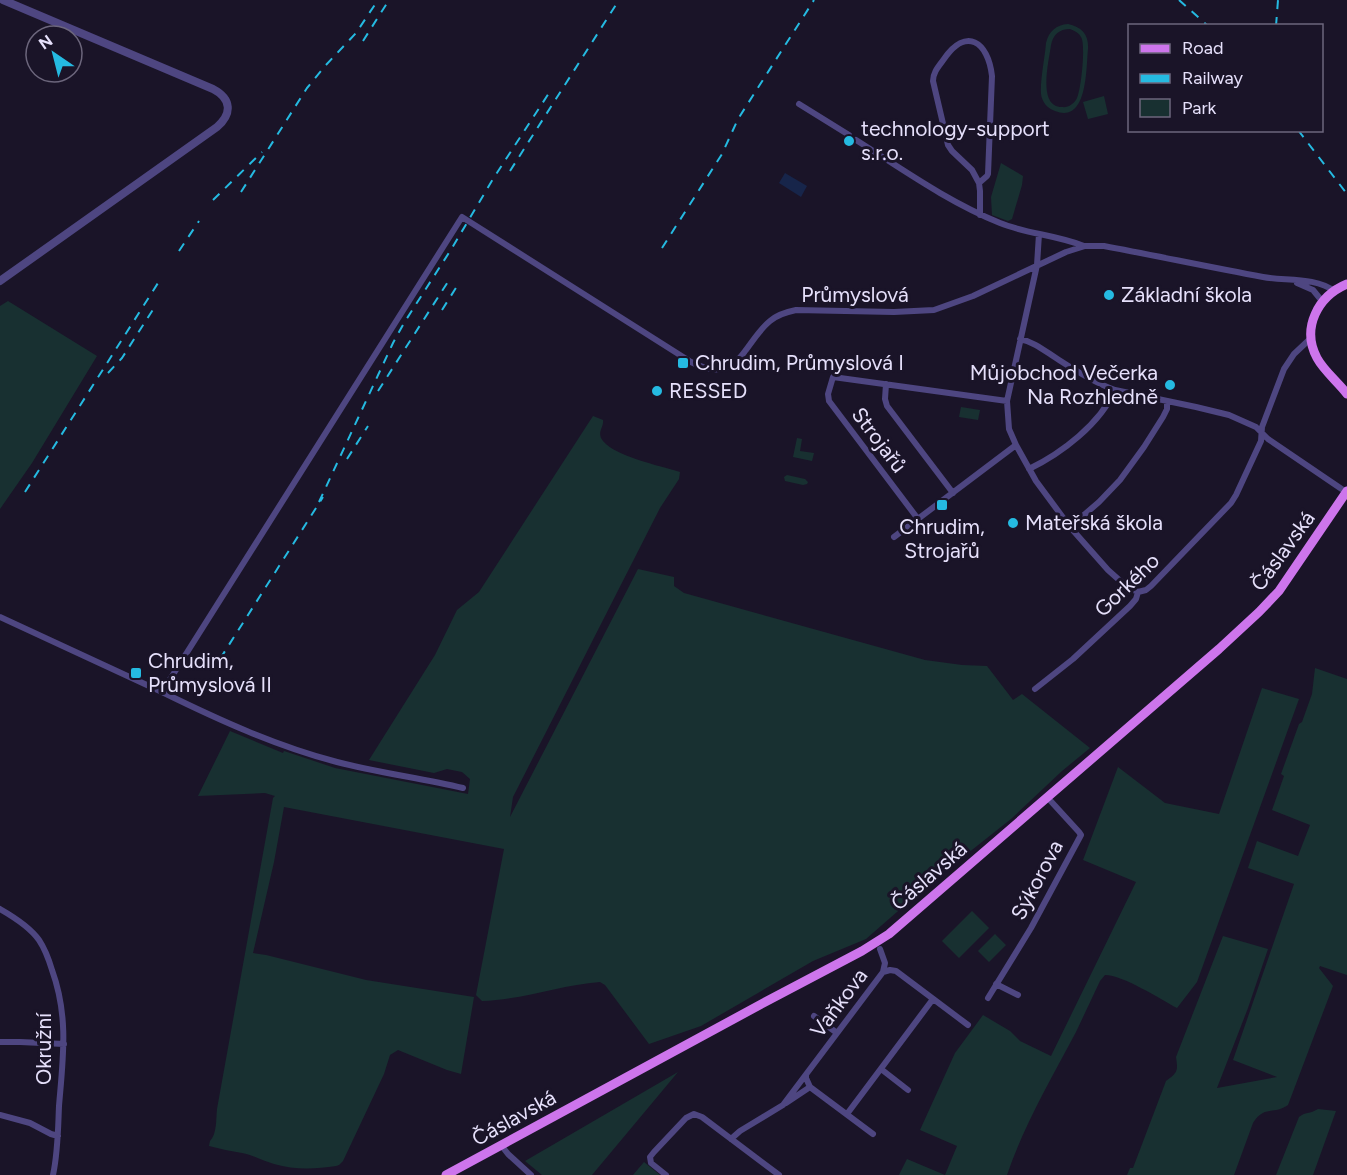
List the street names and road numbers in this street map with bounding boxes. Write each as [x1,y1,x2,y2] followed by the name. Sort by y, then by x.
[801,282,909,307] street label: Průmyslová
[847,402,912,477] street label: Strojařů
[1245,506,1320,595] street label: Čáslavská
[1089,548,1164,622] street label: Gorkého
[886,836,972,915] street label: Čáslavská
[1005,836,1068,924] street label: Sýkorova
[805,963,872,1042] street label: Vaňkova
[31,1012,56,1085] street label: Okružní
[467,1084,560,1151] street label: Čáslavská

